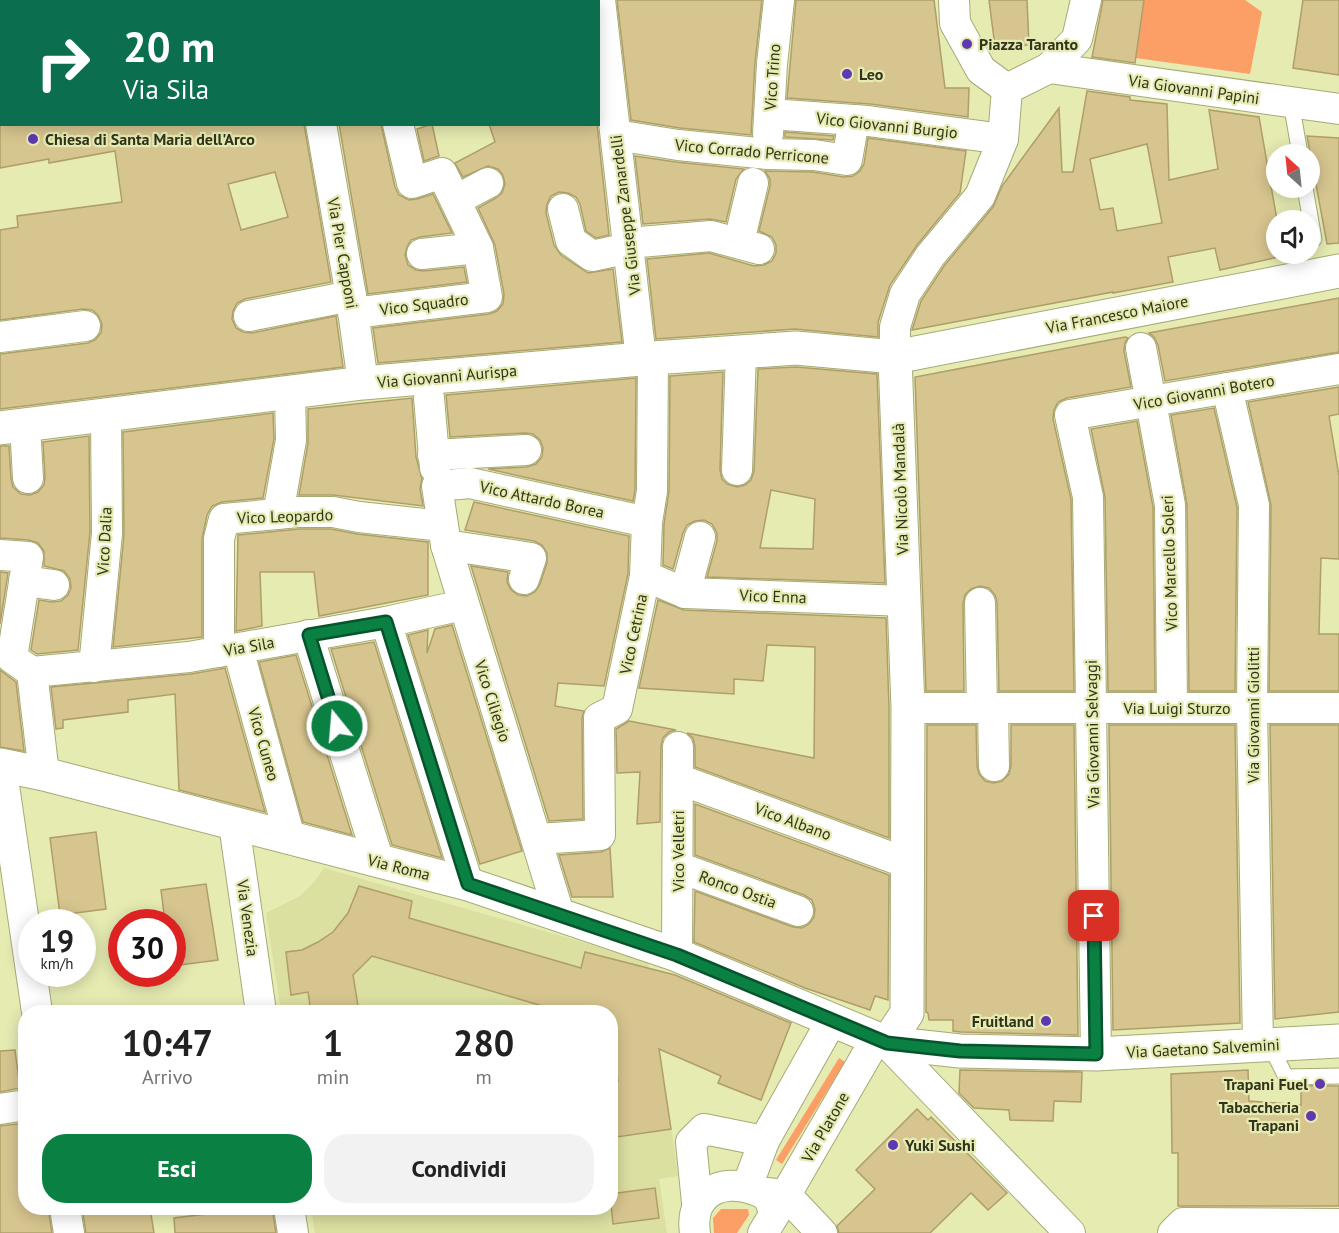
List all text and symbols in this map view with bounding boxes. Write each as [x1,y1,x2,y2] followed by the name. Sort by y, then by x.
[123,19,215,74] text: 20 m
[24,24,102,102] icon: right
[979,34,1079,54] place label: Piazza Taranto
[960,37,974,51] marker: Piazza Taranto
[760,43,784,112] street label: Vico Trino
[859,64,884,84] place label: Leo
[840,67,854,81] marker: Leo
[1126,70,1261,108] street label: Via Giovanni Papini
[123,72,209,106] text: Via Sila
[814,108,959,142] street label: Vico Giovanni Burgio
[45,129,255,149] place label: Chiesa di Santa Maria dell'Arco
[26,132,40,146] marker: Chiesa di Santa Maria dell'Arco
[605,134,645,297] street label: Via Giuseppe Zanardelli
[673,134,830,168] street label: Vico Corrado Perricone
[1266,144,1320,198] north arrow
[1266,144,1320,264] map controls
[323,195,363,310] street label: Via Pier Capponi
[1266,210,1320,264] button: sound
[377,289,470,319] street label: Vico Squadro
[1043,290,1190,338] street label: Via Francesco Maiore
[375,360,518,392] street label: Via Giovanni Aurispa
[1131,370,1276,414] street label: Vico Giovanni Botero
[888,423,912,556] street label: Via Nicolò Mandalà
[477,476,606,522] street label: Vico Attardo Borea
[1157,495,1181,632] street label: Vico Marcello Soleri
[236,504,333,528] street label: Vico Leopardo
[92,506,116,577] street label: Vico Dalia
[738,585,807,607] street label: Vico Enna
[615,592,651,677] street label: Vico Cetrina
[221,632,276,660] street label: Via Sila
[1243,647,1263,784] street label: Via Giovanni Giolitti
[470,657,516,744] street label: Vico Ciliegio
[1081,660,1103,809] street label: Via Giovanni Selvaggi
[305,694,369,758] position arrow
[1122,698,1231,718] street label: Via Luigi Sturzo
[244,704,284,783] street label: Vico Cuneo
[751,797,834,844] street label: Vico Albano
[668,810,688,893] street label: Vico Velletri
[365,849,432,884] street label: Via Roma
[696,866,780,912] street label: Ronco Ostia
[233,877,263,958] street label: Via Venezia
[1068,890,1119,941] pin
[1077,899,1110,932] icon: arrive
[108,909,186,987] speed limit sign: 30
[40,921,74,960] text: 19
[41,954,73,973] text: km/h
[972,1011,1034,1031] place label: Fruitland
[1039,1014,1053,1028] marker: Fruitland
[122,1019,213,1066] text: 10:47
[323,1019,343,1066] text: 1
[453,1019,514,1066] text: 280
[1125,1034,1280,1062] street label: Via Gaetano Salvemini
[142,1064,193,1090] text: Arrivo
[317,1064,349,1090] text: min
[476,1064,492,1090] text: m
[1224,1074,1308,1094] place label: Trapani Fuel
[1313,1077,1327,1091] marker: Trapani Fuel
[796,1088,853,1167] street label: Via Platone
[1219,1097,1299,1135] place label: Tabaccheria Trapani
[1304,1109,1318,1123] marker: Tabaccheria Trapani
[42,1134,312,1203] button: Esci
[324,1134,594,1203] button: Condividi
[904,1135,975,1155] place label: Yuki Sushi
[886,1138,900,1152] marker: Yuki Sushi

